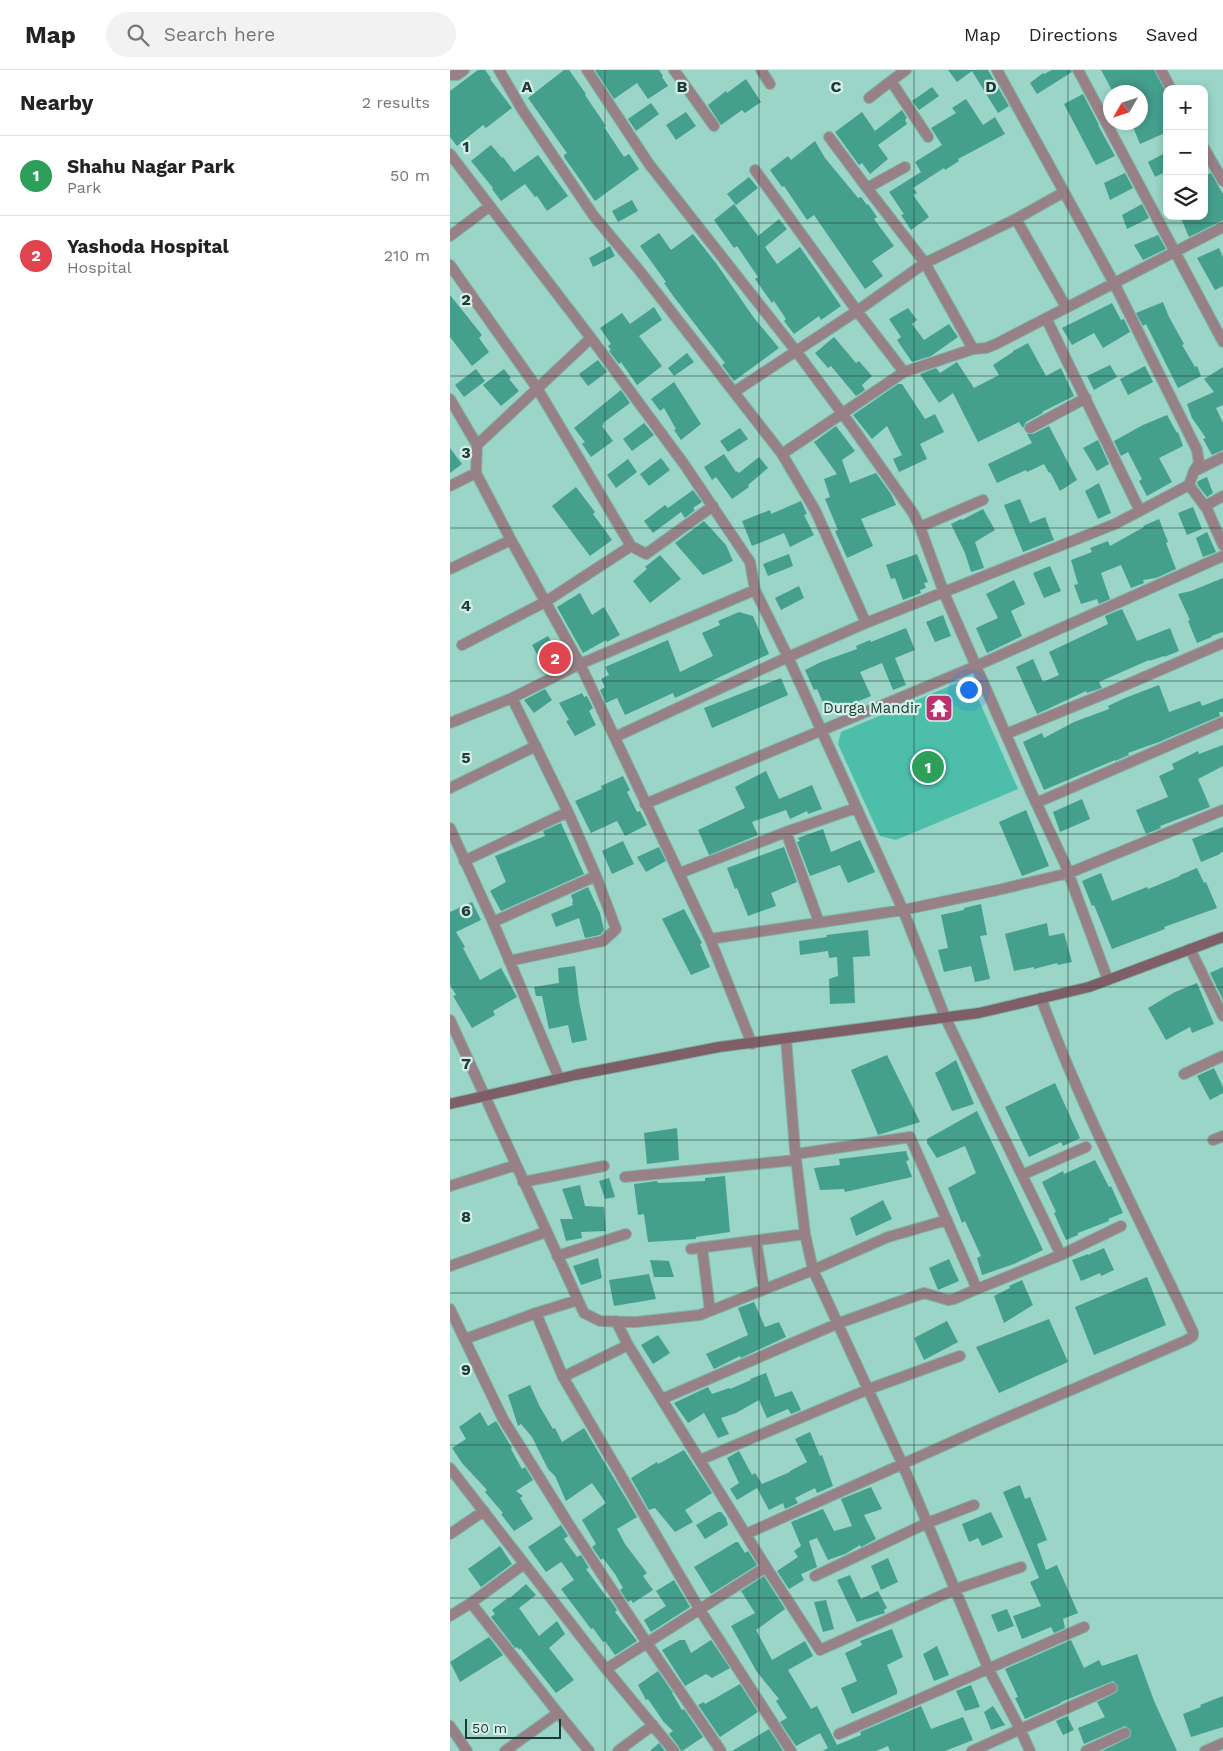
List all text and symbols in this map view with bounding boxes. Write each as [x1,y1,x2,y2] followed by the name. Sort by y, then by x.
[106,12,456,57] search box
[25,21,76,49] text: Map
[124,21,152,49] icon: search
[164,23,275,46] text: Search here
[964,24,1001,45] text: Map
[1029,24,1118,45] text: Directions
[1146,24,1198,45] text: Saved
[522,77,533,96] text: A
[677,77,688,96] text: B
[831,77,842,96] text: C
[985,77,997,96] text: D
[1103,85,1148,130] north arrow
[1163,85,1208,220] map controls
[1163,85,1208,130] button: +
[20,90,93,115] text: Nearby
[362,93,430,112] text: 2 results
[1163,130,1208,175] button: −
[463,137,469,156] text: 1
[67,155,235,178] text: Shahu Nagar Park
[33,166,39,185] text: 1
[390,166,430,185] text: 50 m
[1163,175,1208,220] button: layers
[67,178,101,197] text: Park
[67,235,229,258] text: Yashoda Hospital
[31,246,41,265] text: 2
[384,246,430,265] text: 210 m
[67,258,132,277] text: Hospital
[461,290,471,309] text: 2
[461,443,471,462] text: 3
[461,596,471,615] text: 4
[539,639,571,677] pin: 2
[956,677,982,703] your location
[924,693,954,723] temple icon: Durga Mandir
[823,699,920,717] place label: Durga Mandir
[461,748,471,767] text: 5
[912,748,944,786] pin: 1
[461,901,471,920] text: 6
[461,1054,471,1073] text: 7
[461,1207,471,1226] text: 8
[461,1360,471,1379] text: 9
[465,1716,561,1739] scale bar
[472,1720,507,1736] text: 50 m

